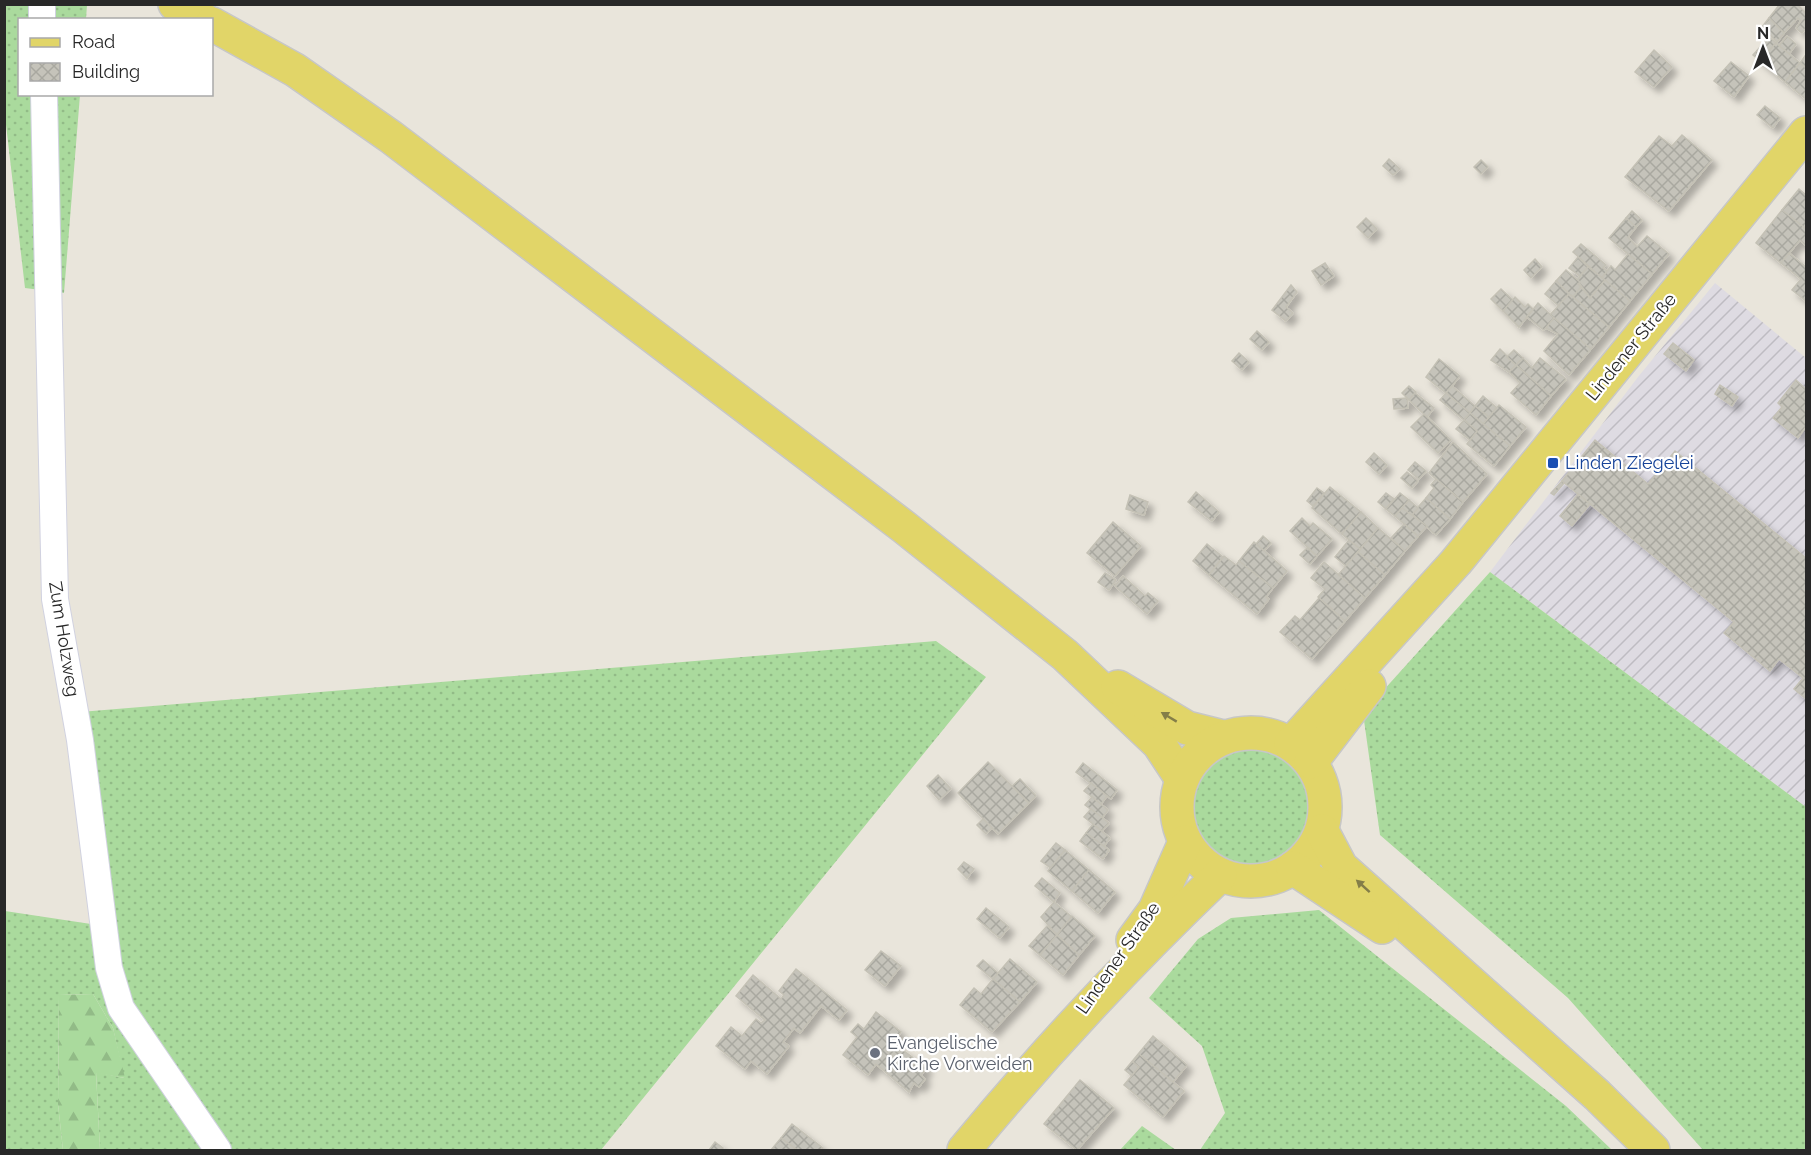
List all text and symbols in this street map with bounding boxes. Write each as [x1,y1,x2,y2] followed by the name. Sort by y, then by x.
[18,18,213,96] legend
[1733,18,1793,78] north arrow
[1757,24,1769,43] text: N
[72,31,115,52] text: Road
[72,61,140,82] text: Building
[1581,289,1680,404] street label: Lindener Straße
[1565,452,1694,473] place label: Linden Ziegelei
[1546,456,1560,470] marker: Linden Ziegelei
[45,580,84,698] street label: Zum Holzweg
[1161,712,1177,723] one-way arrow
[1356,880,1371,893] one-way arrow
[1071,897,1164,1018] street label: Lindener Straße
[887,1032,1033,1074] place label: Evangelische Kirche Vorweiden
[868,1046,882,1060] marker: Evangelische Kirche Vorweiden

